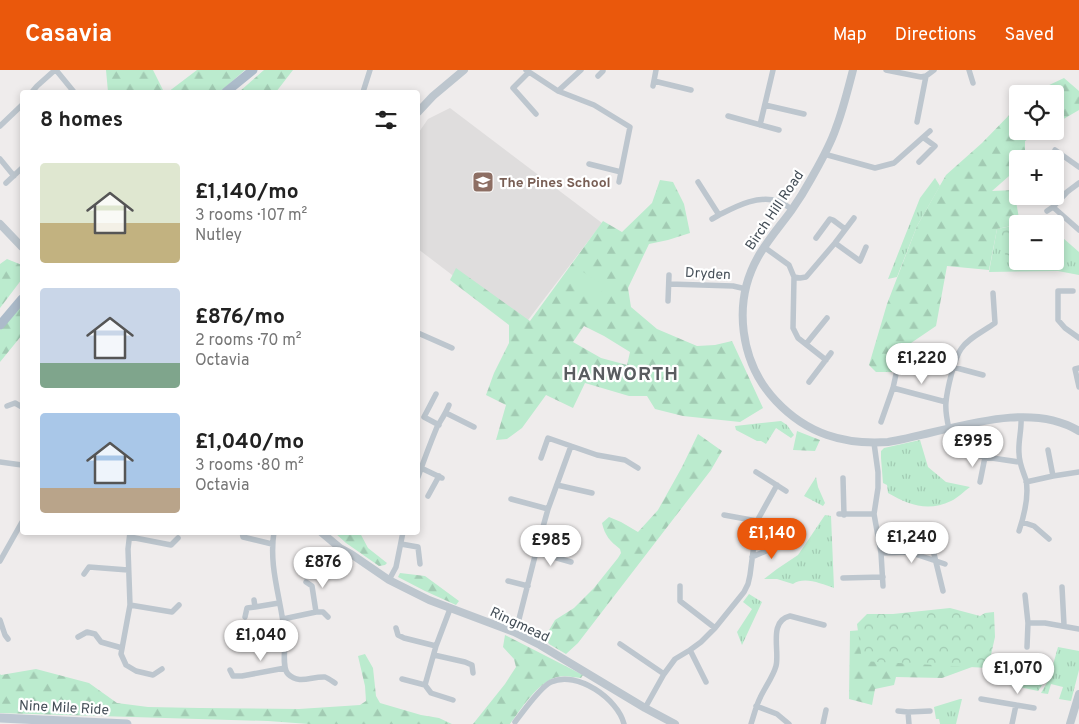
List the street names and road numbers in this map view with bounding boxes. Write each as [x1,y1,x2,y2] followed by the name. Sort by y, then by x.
[742,168,808,254] street label: Birch Hill Road
[685,265,731,284] street label: Dryden
[487,604,552,647] street label: Ringmead
[19,698,109,719] street label: Nine Mile Ride

